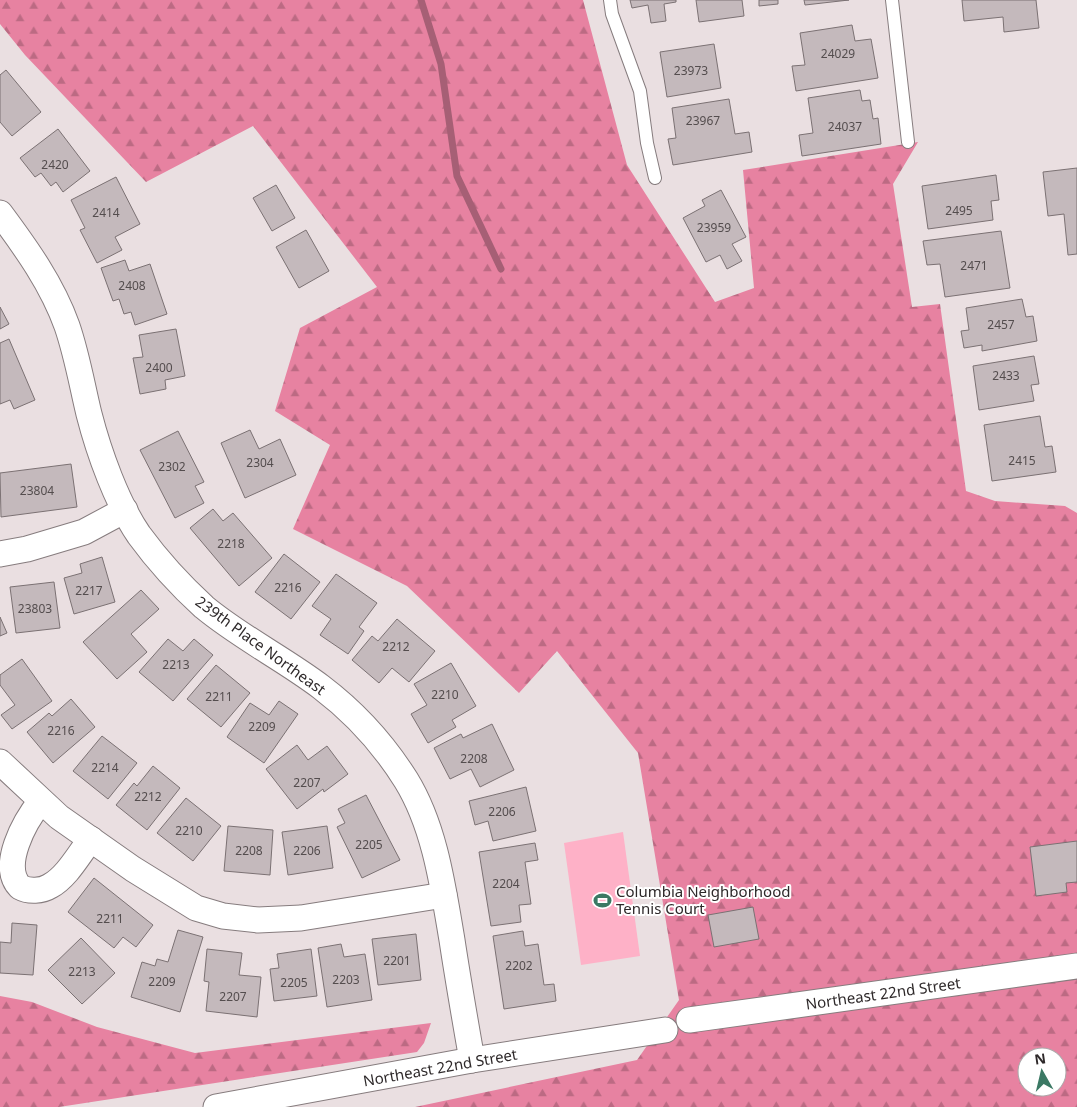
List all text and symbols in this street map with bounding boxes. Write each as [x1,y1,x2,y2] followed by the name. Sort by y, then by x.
[821,45,855,62] house number: 24029
[674,62,708,79] house number: 23973
[686,112,720,129] house number: 23967
[828,118,862,135] house number: 24037
[41,156,69,173] house number: 2420
[945,202,973,219] house number: 2495
[92,204,120,221] house number: 2414
[697,219,731,236] house number: 23959
[960,257,988,274] house number: 2471
[118,277,146,294] house number: 2408
[987,316,1015,333] house number: 2457
[145,359,173,376] house number: 2400
[992,367,1020,384] house number: 2433
[1008,452,1036,469] house number: 2415
[246,454,274,471] house number: 2304
[158,458,186,475] house number: 2302
[20,482,54,499] house number: 23804
[217,535,245,552] house number: 2218
[274,579,302,596] house number: 2216
[75,582,103,599] house number: 2217
[192,591,330,699] street label: 239th Place Northeast
[18,600,52,617] house number: 23803
[382,638,410,655] house number: 2212
[162,656,190,673] house number: 2213
[431,686,459,703] house number: 2210
[205,688,233,705] house number: 2211
[248,718,276,735] house number: 2209
[47,722,75,739] house number: 2216
[460,750,488,767] house number: 2208
[91,759,119,776] house number: 2214
[293,774,321,791] house number: 2207
[134,788,162,805] house number: 2212
[488,803,516,820] house number: 2206
[175,822,203,839] house number: 2210
[355,836,383,853] house number: 2205
[235,842,263,859] house number: 2208
[293,842,321,859] house number: 2206
[492,875,520,892] house number: 2204
[616,881,791,918] place label: Columbia Neighborhood Tennis Court
[592,890,612,910] sports icon: Columbia Neighborhood Tennis Court
[96,910,124,927] house number: 2211
[383,952,411,969] house number: 2201
[505,957,533,974] house number: 2202
[68,963,96,980] house number: 2213
[332,971,360,988] house number: 2203
[804,972,962,1014] street label: Northeast 22nd Street
[148,973,176,990] house number: 2209
[280,974,308,991] house number: 2205
[219,988,247,1005] house number: 2207
[361,1043,519,1090] street label: Northeast 22nd Street
[1017,1047,1067,1097] north arrow
[1033,1048,1047,1069] text: N

